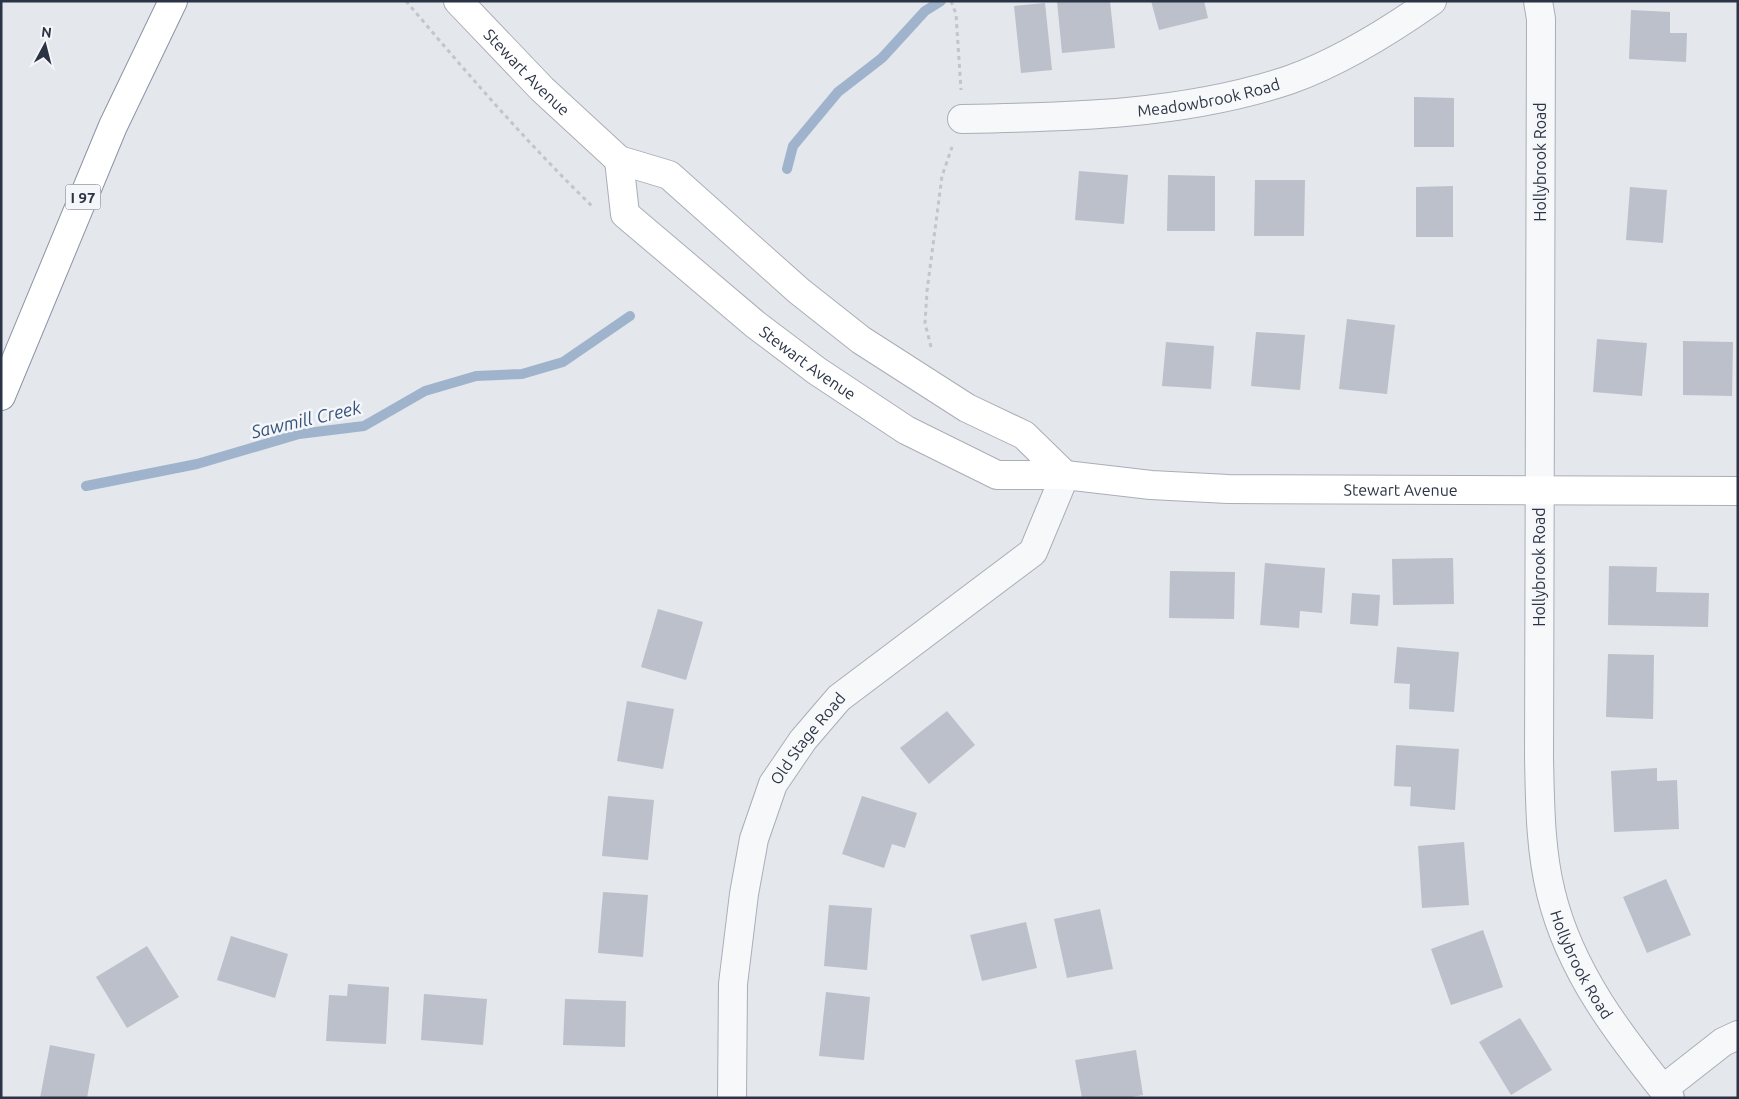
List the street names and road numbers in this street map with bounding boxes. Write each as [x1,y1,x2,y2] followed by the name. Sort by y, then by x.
[480,25,573,119] street label: Stewart Avenue
[1136,75,1282,120] street label: Meadowbrook Road
[1531,102,1549,222] street label: Hollybrook Road
[66,184,100,210] road number: I 97
[756,322,859,403] street label: Stewart Avenue
[1343,480,1458,499] street label: Stewart Avenue
[1530,507,1548,627] street label: Hollybrook Road
[766,689,849,788] street label: Old Stage Road
[1547,908,1616,1022] street label: Hollybrook Road

